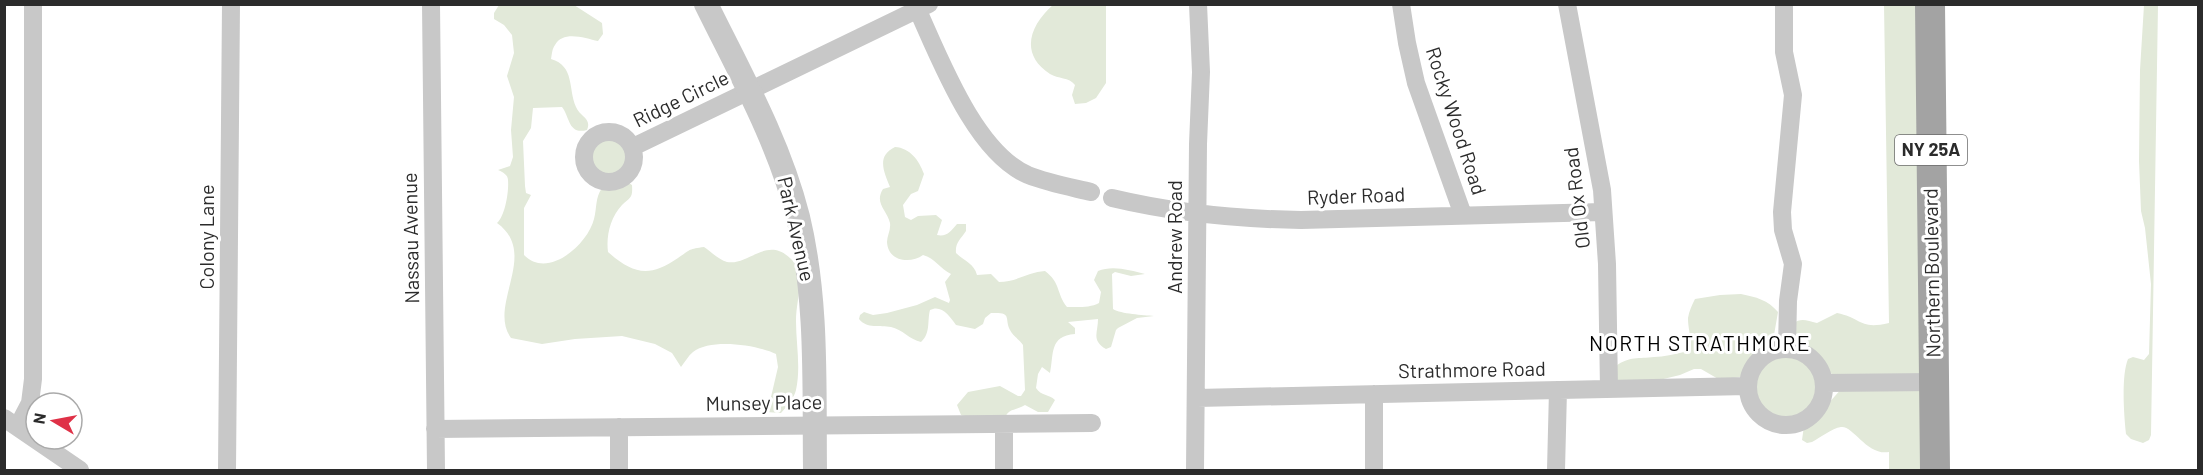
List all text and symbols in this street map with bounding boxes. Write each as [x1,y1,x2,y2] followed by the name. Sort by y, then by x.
[1422,44,1492,198] street label: Rocky Wood Road
[629,65,732,132] street label: Ridge Circle
[1895,135,1967,165] road number: NY 25A
[1558,146,1594,250] street label: Old Ox Road
[397,172,423,304] street label: Nassau Avenue
[773,174,821,284] street label: Park Avenue
[1162,180,1186,294] street label: Andrew Road
[1306,181,1405,209] street label: Ryder Road
[194,184,218,290] street label: Colony Lane
[1918,188,1944,358] street label: Northern Boulevard
[1589,330,1811,355] district label: NORTH STRATHMORE
[1398,356,1546,382] street label: Strathmore Road
[705,389,823,415] street label: Munsey Place
[24,391,84,451] north arrow
[28,411,49,425] text: N

